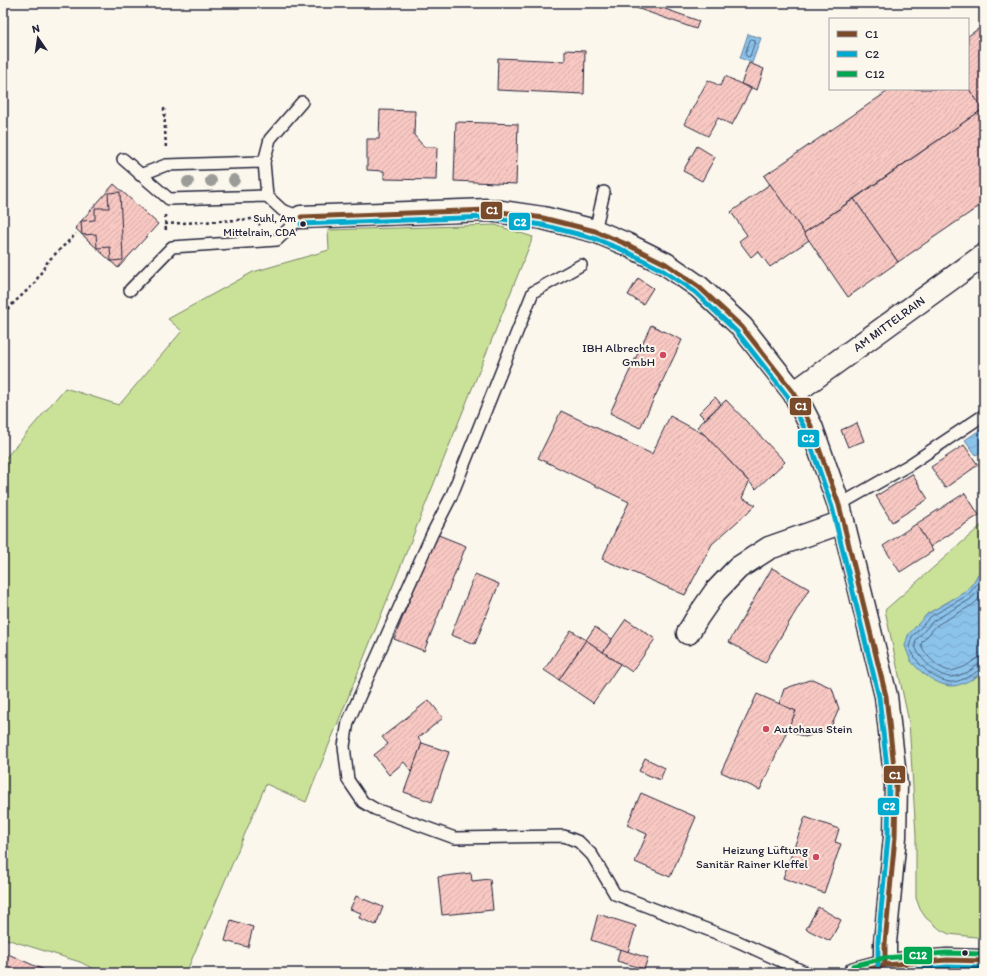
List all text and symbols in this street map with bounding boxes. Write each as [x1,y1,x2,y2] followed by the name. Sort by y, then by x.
[18,18,58,58] north arrow
[829,18,969,90] legend
[31,22,41,36] text: N
[865,27,879,41] text: C1
[865,47,880,61] text: C2
[865,67,885,81] text: C12
[480,201,503,220] line badge: C1
[486,204,499,217] text: C1
[223,212,297,239] place label: Suhl, Am Mittelrain, CDA
[508,212,531,231] line badge: C2
[514,216,527,229] text: C2
[298,219,308,229] marker: Suhl, Am Mittelrain, CDA
[850,293,928,355] street label: AM MITTELRAIN
[582,341,655,369] place label: IBH Albrechts GmbH
[658,350,668,360] marker: IBH Albrechts GmbH
[789,397,812,416] line badge: C1
[795,400,808,413] text: C1
[797,429,820,448] line badge: C2
[802,432,815,445] text: C2
[774,722,853,736] place label: Autohaus Stein
[761,724,771,734] marker: Autohaus Stein
[883,765,906,784] line badge: C1
[889,769,902,782] text: C1
[877,797,900,816] line badge: C2
[883,800,896,813] text: C2
[696,843,809,871] place label: Heizung Lüftung Sanitär Rainer Kleffel
[811,852,821,862] marker: Heizung Lüftung Sanitär Rainer Kleffel
[903,946,933,965] line badge: C12
[960,948,970,958] unlabelled marker
[909,949,927,962] text: C12

